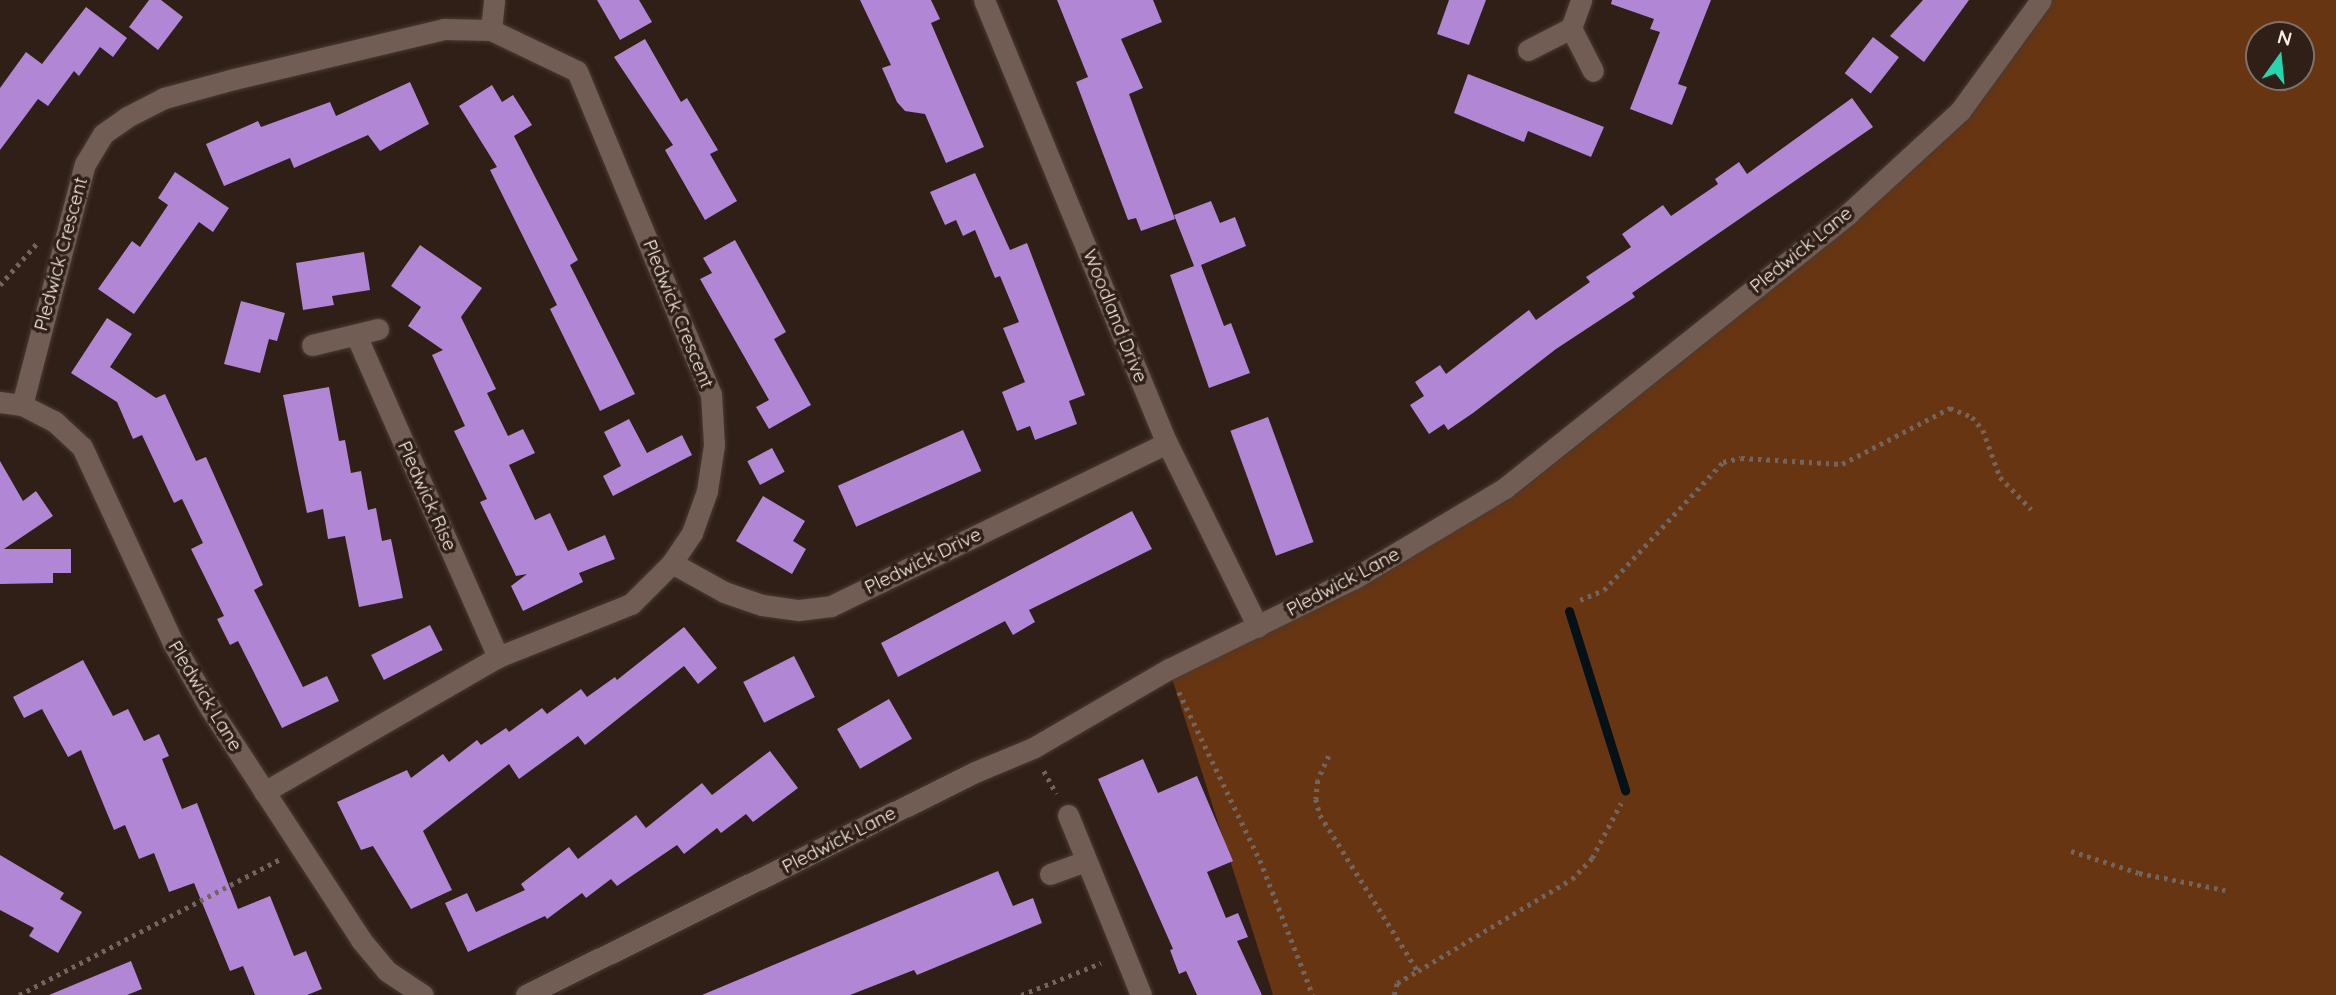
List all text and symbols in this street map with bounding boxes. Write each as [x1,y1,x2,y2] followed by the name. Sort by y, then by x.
[2245,21,2315,91] north arrow
[2275,24,2295,51] text: N
[30,175,92,333] street label: Pledwick Crescent
[1745,202,1857,298] street label: Pledwick Lane
[638,236,718,392] street label: Pledwick Crescent
[1078,246,1152,386] street label: Woodland Drive
[393,438,461,554] street label: Pledwick Rise
[861,523,985,599] street label: Pledwick Drive
[1283,543,1403,621] street label: Pledwick Lane
[163,637,247,755] street label: Pledwick Lane
[778,802,900,878] street label: Pledwick Lane

